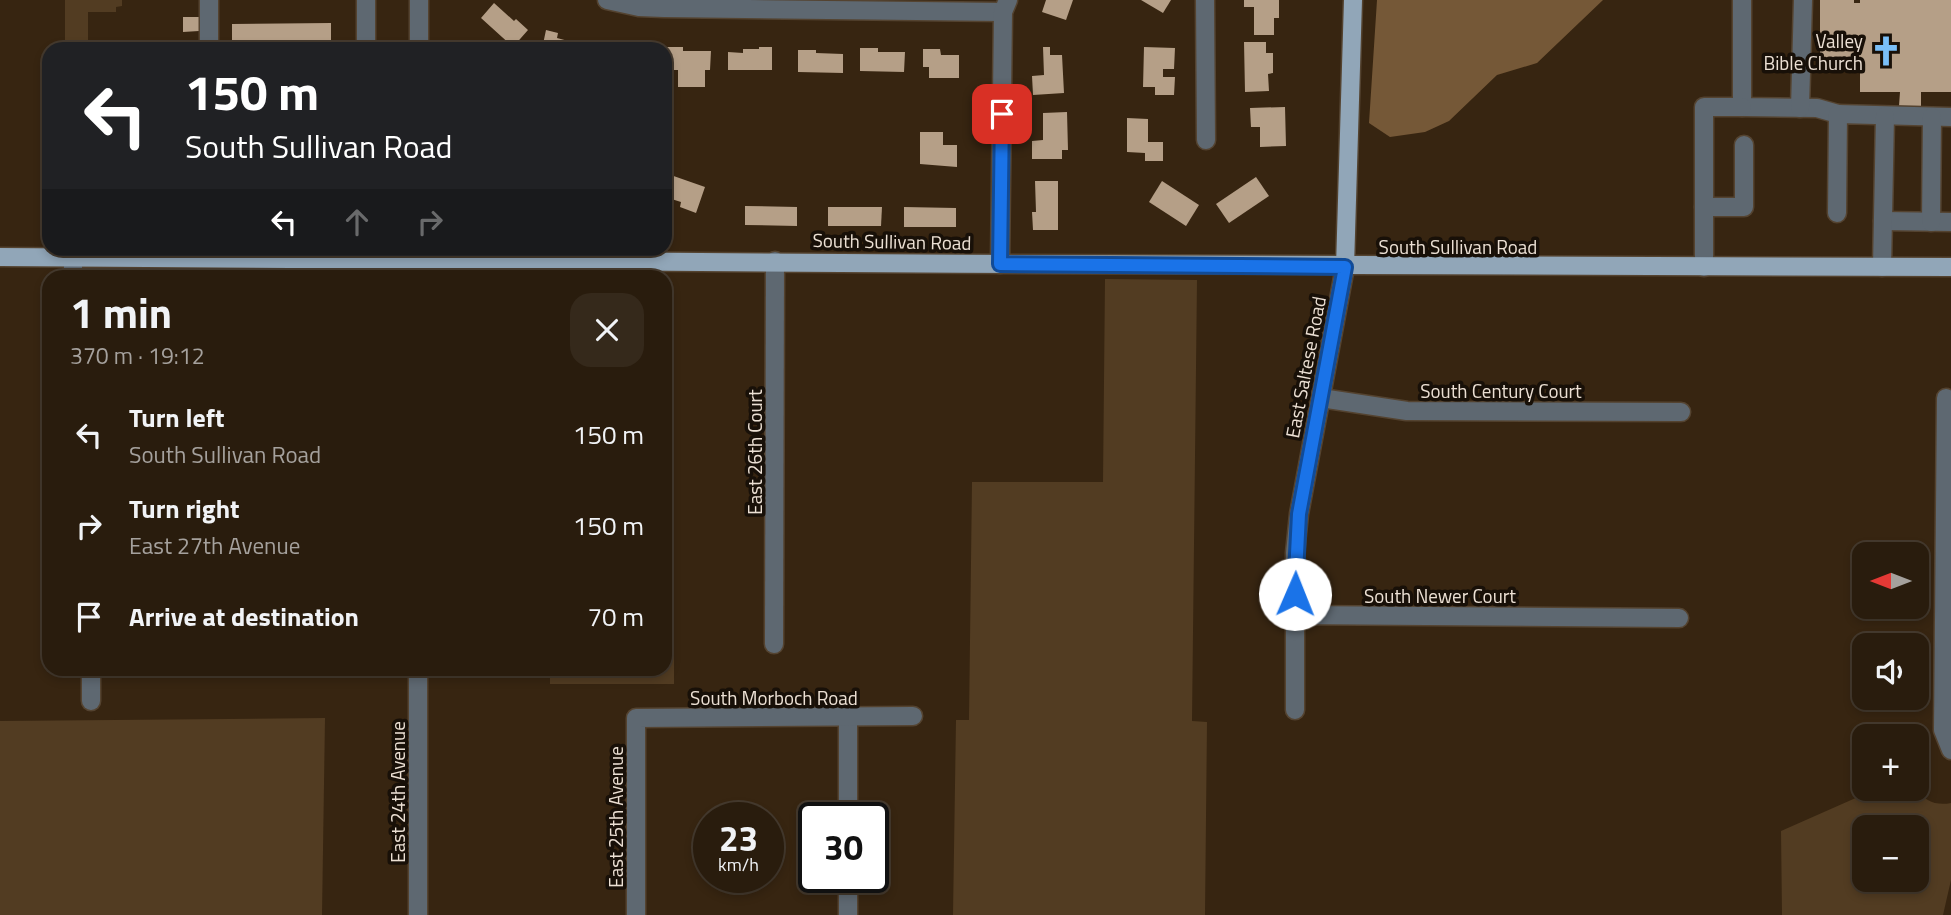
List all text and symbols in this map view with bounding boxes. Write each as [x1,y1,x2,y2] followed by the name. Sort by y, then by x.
[1763,26,1863,77] place label: Valley Bible Church
[1869,34,1903,68] church icon: Valley Bible Church
[185,54,319,129] text: 150 m
[70,70,161,161] icon: left
[972,84,1032,144] pin
[983,95,1021,133] icon: arrive
[185,122,453,170] text: South Sullivan Road
[265,203,303,241] icon: left
[338,203,376,241] icon: ahead
[411,203,449,241] icon: right
[812,225,972,257] street label: South Sullivan Road
[1379,232,1537,261] street label: South Sullivan Road
[70,280,172,344] text: 1 min
[570,293,644,367] button: close
[1277,294,1333,440] street label: East Saltese Road
[70,338,205,373] text: 370 m · 19:12
[1420,376,1582,405] street label: South Century Court
[740,389,769,515] street label: East 26th Court
[129,398,224,437] text: Turn left
[573,415,644,454] text: 150 m
[70,416,108,454] icon: left
[129,437,321,472] text: South Sullivan Road
[129,489,240,528] text: Turn right
[573,506,644,545] text: 150 m
[70,507,108,545] icon: right
[129,528,300,563] text: East 27th Avenue
[1852,542,1928,620] north arrow
[1852,542,1929,892] map controls
[1258,557,1332,631] position arrow
[1364,581,1516,610] street label: South Newer Court
[129,597,359,636] text: Arrive at destination
[587,597,644,636] text: 70 m
[70,598,108,636] icon: arrive
[1852,633,1929,710] button: sound
[690,683,858,712] street label: South Morboch Road
[383,721,412,863] street label: East 24th Avenue
[1852,724,1929,801] button: +
[601,746,630,888] street label: East 25th Avenue
[798,802,889,893] speed limit sign: 30
[719,811,758,865] text: 23
[1852,815,1929,892] button: −
[718,851,759,878] text: km/h

